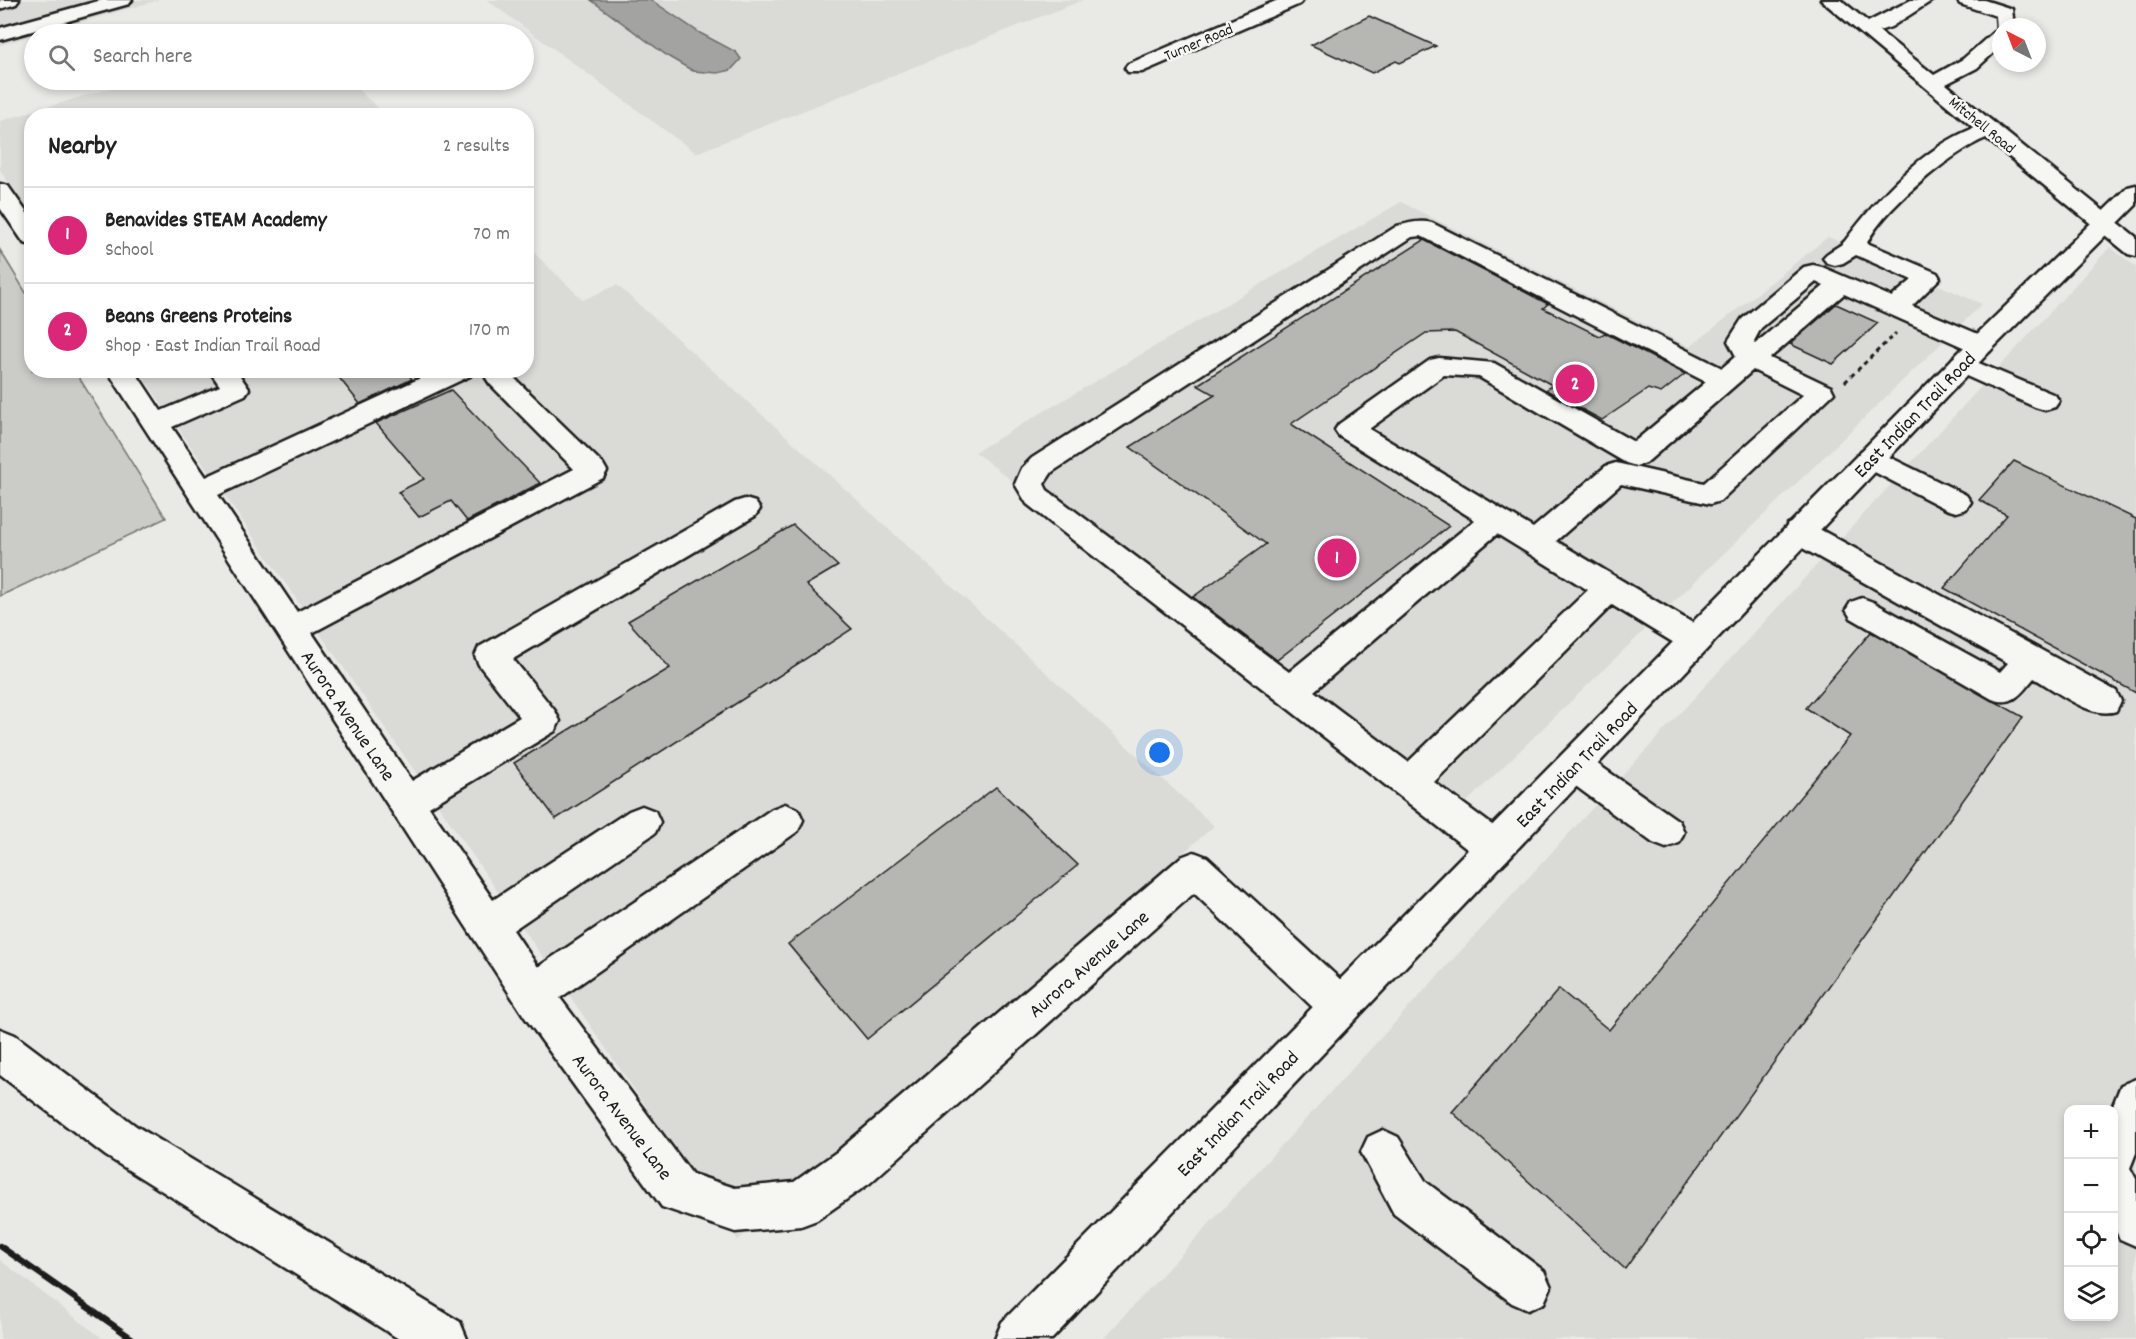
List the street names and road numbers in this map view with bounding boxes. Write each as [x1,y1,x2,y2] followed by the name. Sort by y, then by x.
[1161,18,1237,68] street label: Turner Road
[1943,92,2020,160] street label: Mitchell Road
[1849,347,1984,485] street label: East Indian Trail Road
[292,646,401,788] street label: Aurora Avenue Lane
[1511,697,1646,835] street label: East Indian Trail Road
[1023,905,1157,1026] street label: Aurora Avenue Lane
[1172,1046,1307,1184] street label: East Indian Trail Road
[564,1049,678,1187] street label: Aurora Avenue Lane

